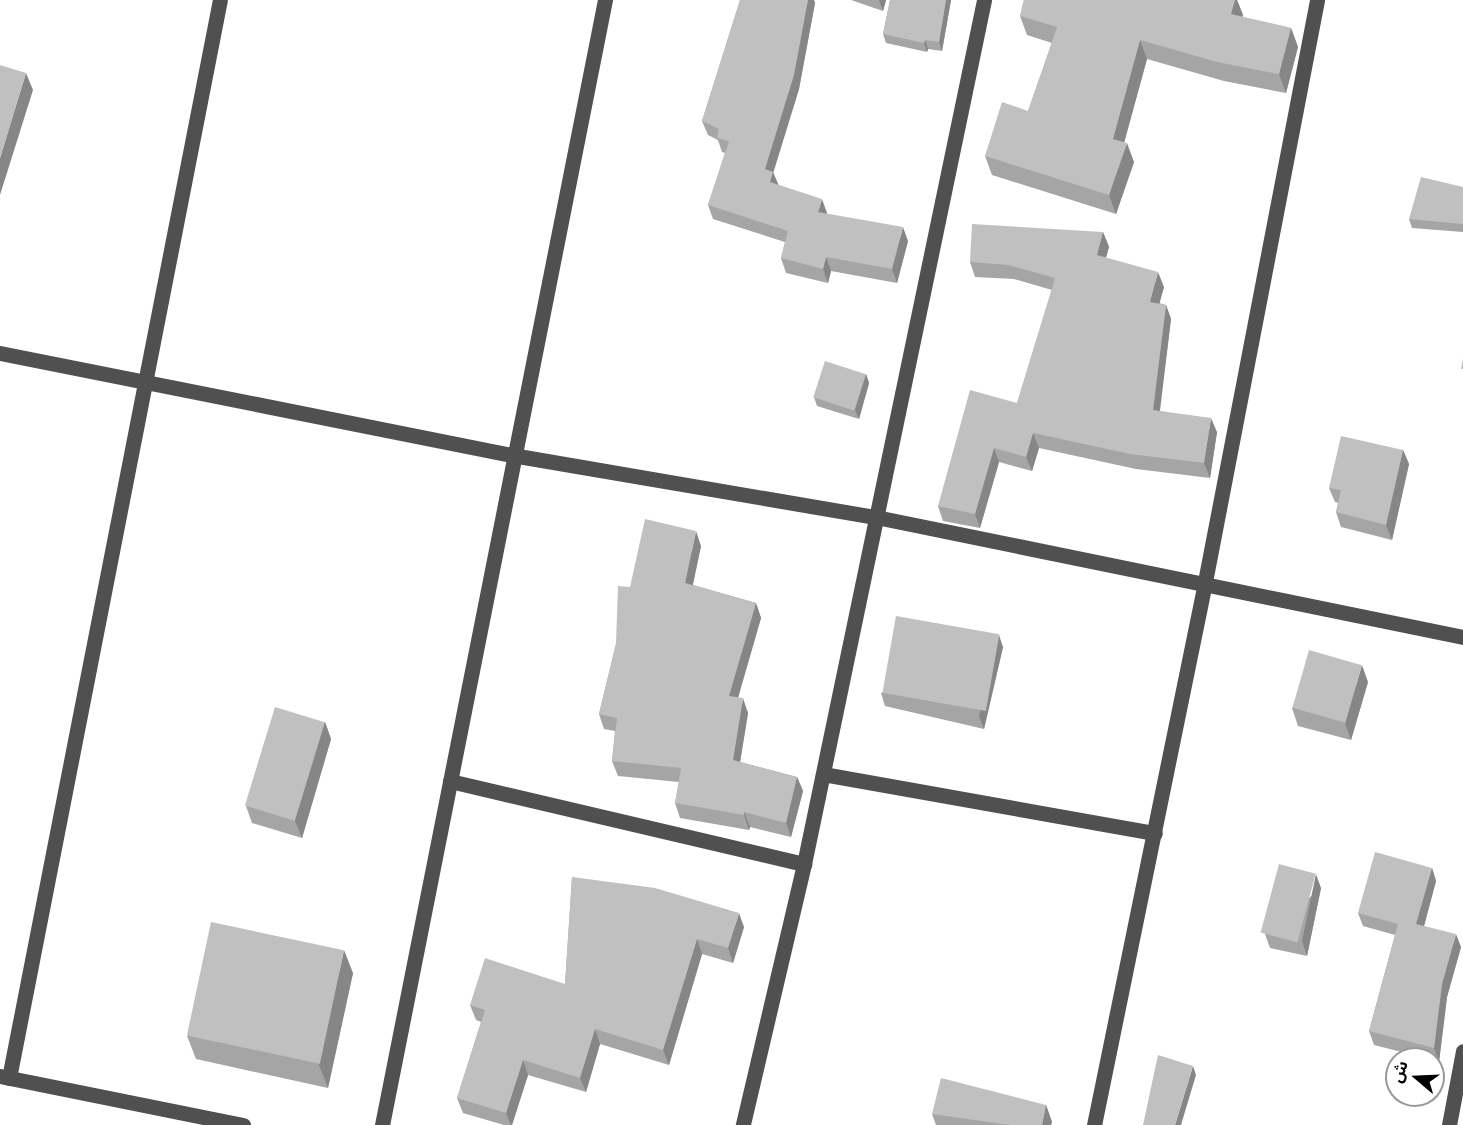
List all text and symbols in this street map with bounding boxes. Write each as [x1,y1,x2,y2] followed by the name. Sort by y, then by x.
[1385,1047,1445,1107] north arrow
[1387,1058,1412,1085] text: ش

